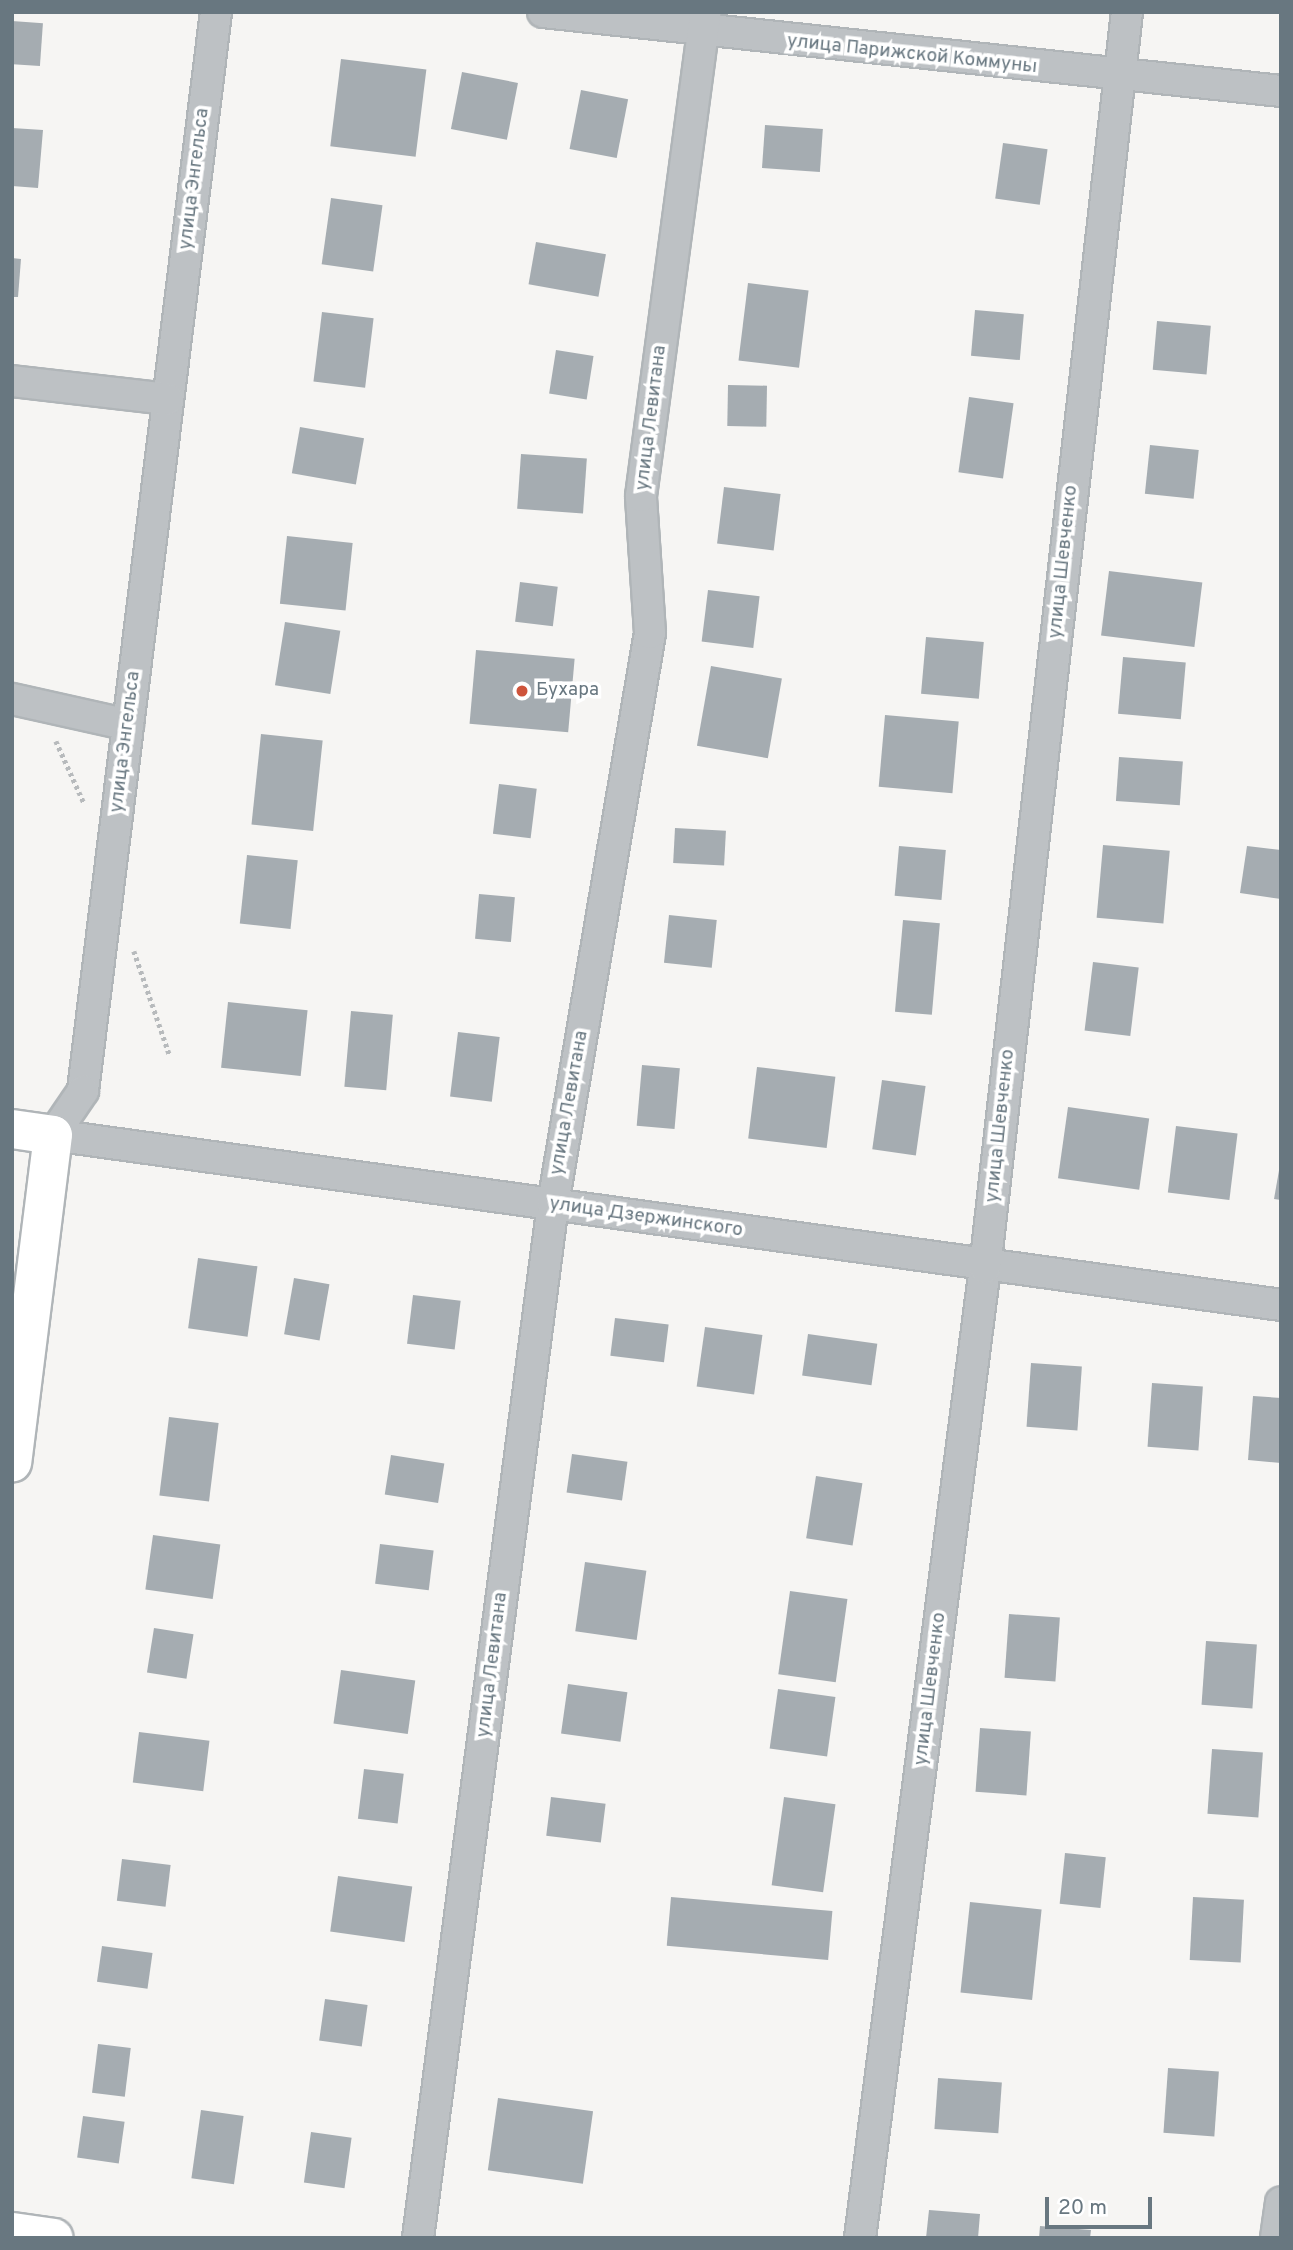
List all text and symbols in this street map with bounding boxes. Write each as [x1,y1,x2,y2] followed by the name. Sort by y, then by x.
[786,31,1038,79] street label: улица Парижской Коммуны
[175,107,215,251] street label: улица Энгельса
[632,344,672,492] street label: улица Левитана
[1045,484,1083,640] street label: улица Шевченко
[106,670,146,814] street label: улица Энгельса
[536,680,599,702] place label: Бухара
[514,683,530,699] marker: Бухара
[546,1029,594,1177] street label: улица Левитана
[982,1048,1020,1204] street label: улица Шевченко
[548,1193,744,1243] street label: улица Дзержинского
[473,1591,513,1739] street label: улица Левитана
[910,1611,952,1767] street label: улица Шевченко
[1048,2184,1155,2228] scale bar
[1058,2195,1107,2222] text: 20 m

